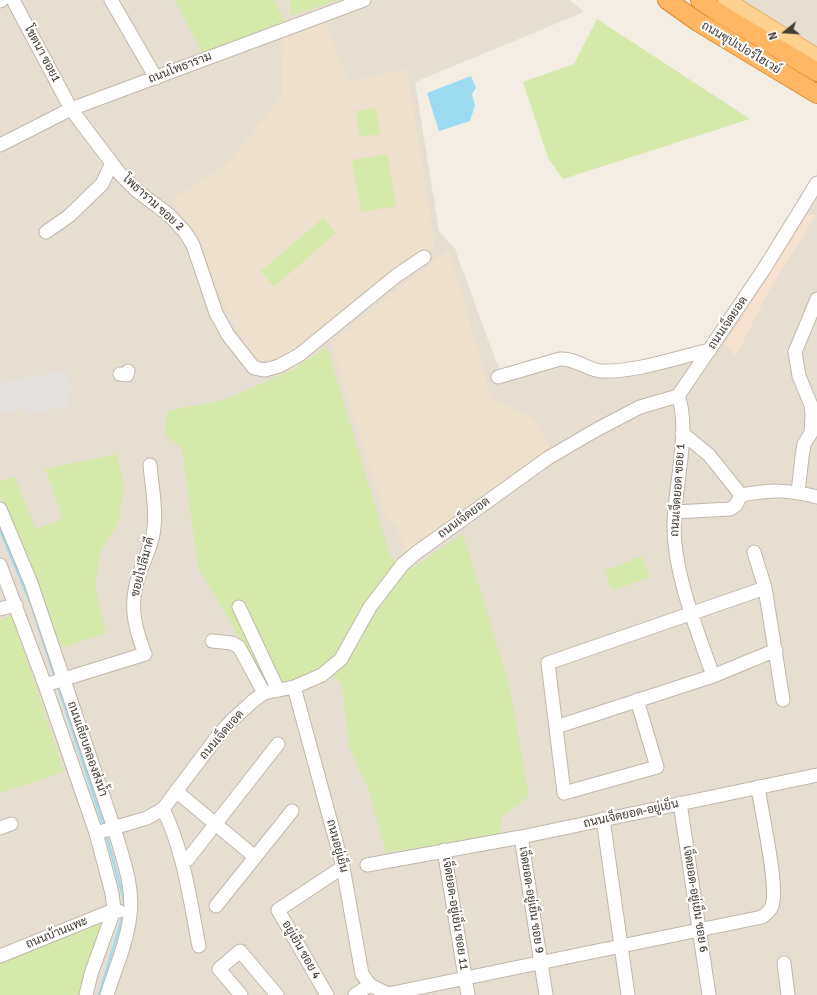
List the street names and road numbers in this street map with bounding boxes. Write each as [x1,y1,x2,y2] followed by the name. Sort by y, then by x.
[699,19,783,77] street label: ถนนซุปเปอร์ไฮเวย์
[21,23,63,85] street label: โชตนา ซอย1
[146,49,214,87] street label: ถนนโพธาราม
[119,172,187,234] street label: โพธาราม ซอย 2
[705,294,751,352] street label: ถนนเจ็ดยอด
[668,443,688,537] street label: ถนนเจ็ดยอด ซอย 1
[435,494,493,542] street label: ถนนเจ็ดยอด
[128,536,158,598] street label: ซอยไปลีมาคี
[64,699,110,799] street label: ถนนเลียบคลองส่งน้ำ
[197,707,247,763] street label: ถนนเจ็ดยอด
[582,797,680,831] street label: ถนนเจ็ดยอด-อยู่เย็น
[323,818,351,874] street label: ถนนอยู่เย็น
[679,845,711,953] street label: เจ็ดยอด-อยู่เย็น ซอย 6
[515,846,547,954] street label: เจ็ดยอด-อยู่เย็น ซอย 9
[439,856,471,972] street label: เจ็ดยอด-อยู่เย็น ซอย 11
[24,914,90,952] street label: ถนนบ้านแพะ
[278,918,324,982] street label: อยู่เย็น ซอย 4

